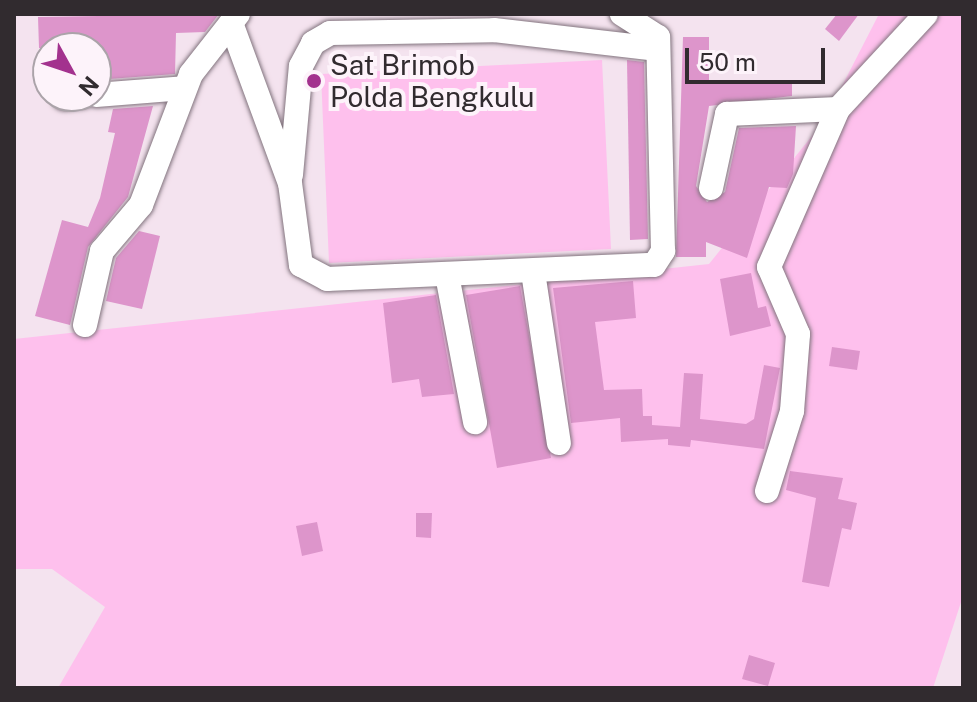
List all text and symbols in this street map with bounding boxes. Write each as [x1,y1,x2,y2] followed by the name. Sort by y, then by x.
[32,32,112,112] north arrow
[689,32,829,82] scale bar
[330,48,535,114] place label: Sat Brimob Polda Bengkulu
[699,48,756,76] text: 50 m
[73,71,104,101] text: N
[305,72,323,90] marker: Sat Brimob Polda Bengkulu

